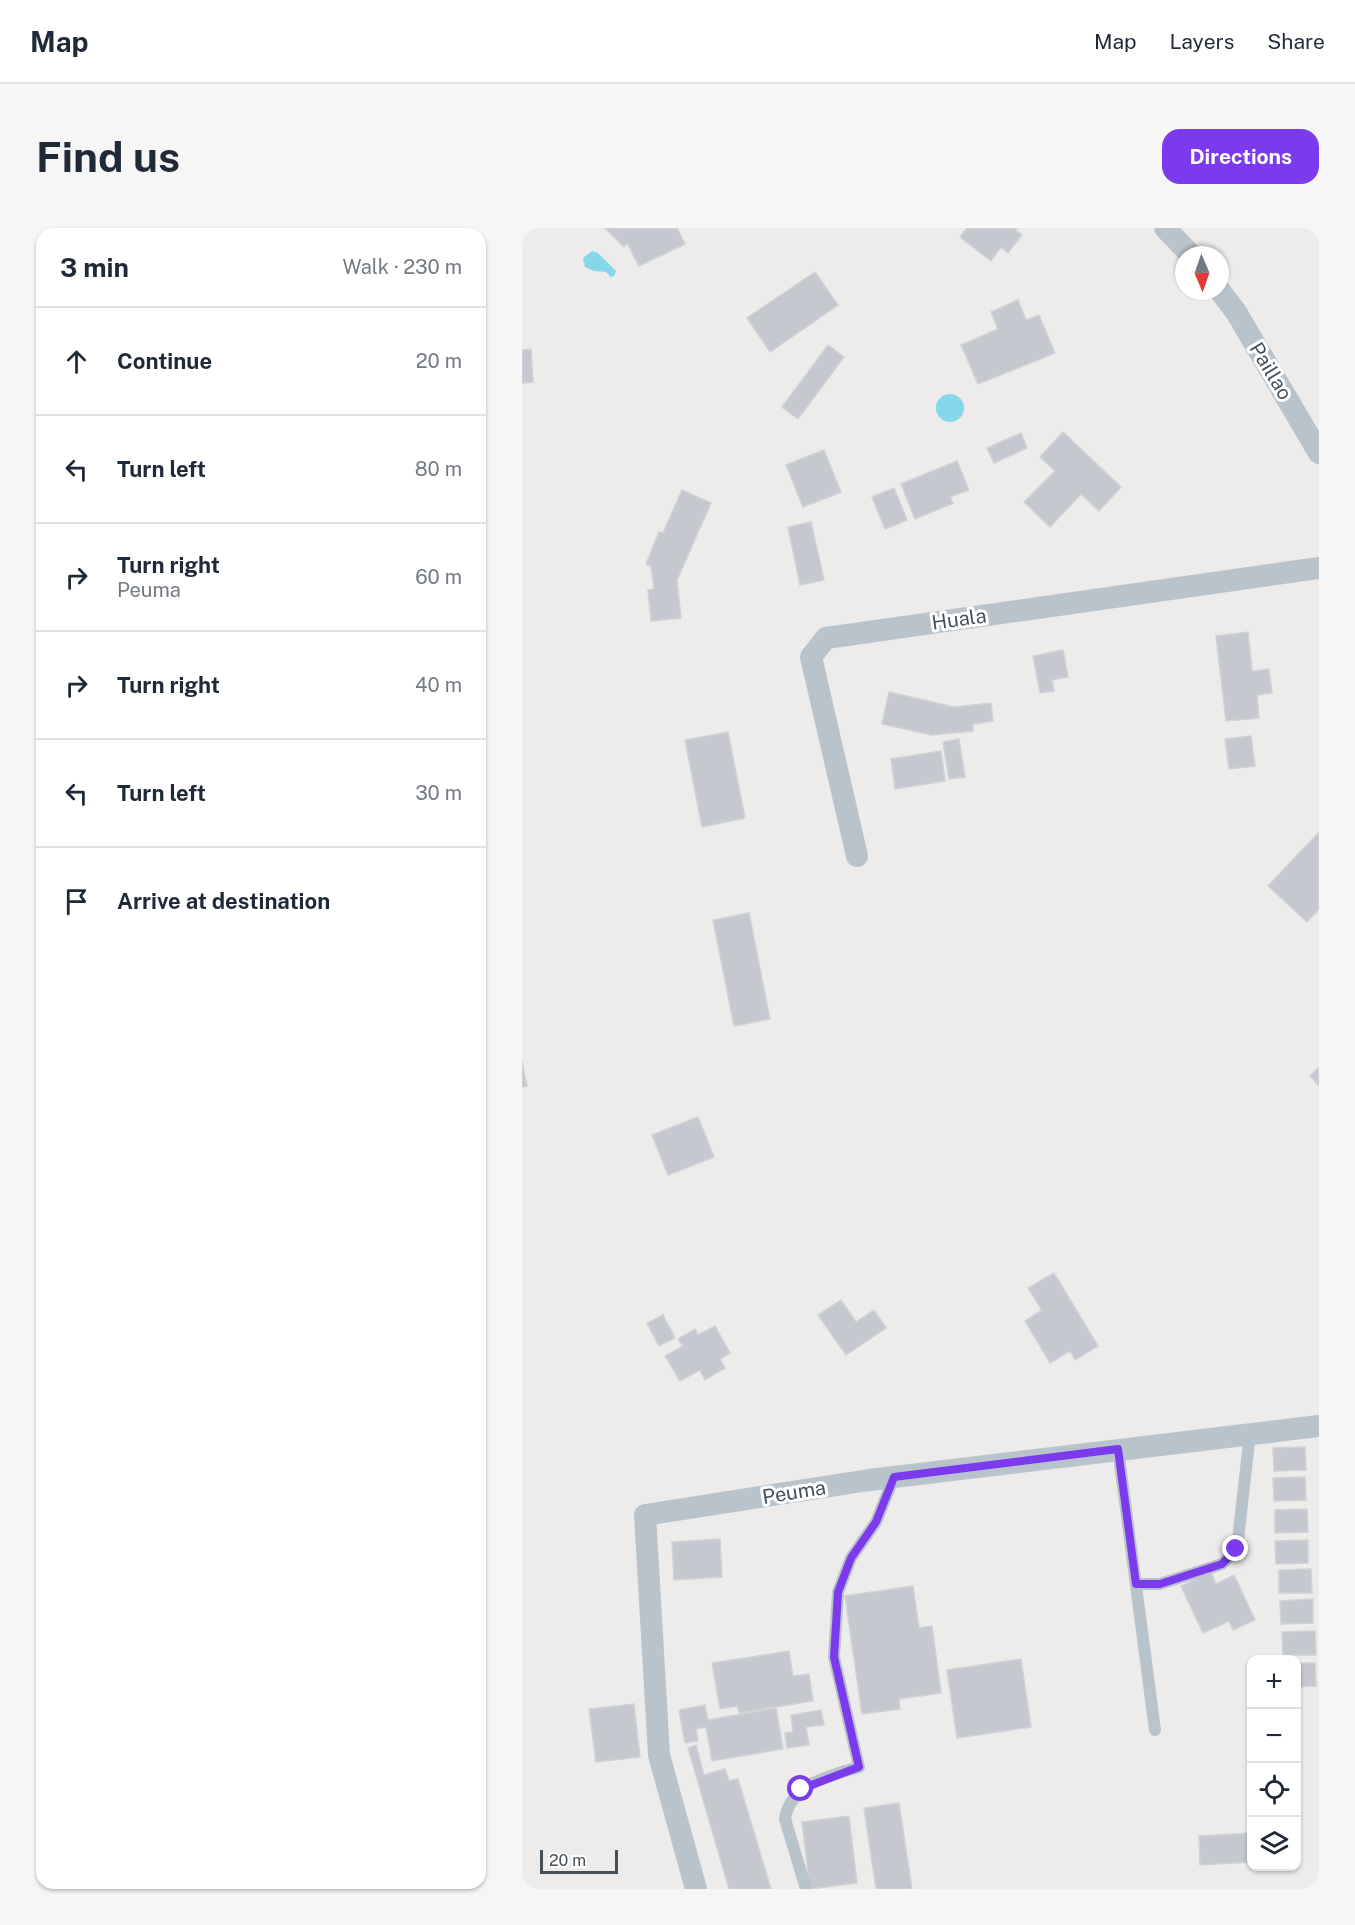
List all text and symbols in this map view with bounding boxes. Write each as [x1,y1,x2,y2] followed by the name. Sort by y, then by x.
[30,25,89,58] text: Map
[1094,29,1137,54] text: Map
[1170,29,1234,54] text: Layers
[1267,29,1325,54] text: Share
[1162,129,1319,184] button: Directions
[36,132,180,181] text: Find us
[1175,246,1229,300] north arrow
[60,252,129,283] text: 3 min
[343,255,462,279] text: Walk · 230 m
[1245,338,1297,404] street label: Paillao
[60,345,93,378] icon: ahead
[117,348,212,374] text: Continue
[416,349,462,373] text: 20 m
[60,453,93,486] icon: left
[117,456,206,482] text: Turn left
[415,457,462,481] text: 80 m
[117,552,220,578] text: Turn right
[60,561,93,594] icon: right
[415,565,462,589] text: 60 m
[117,578,181,602] text: Peuma
[930,603,988,635] street label: Huala
[60,669,93,702] icon: right
[117,672,220,698] text: Turn right
[415,673,462,697] text: 40 m
[60,777,93,810] icon: left
[117,780,206,806] text: Turn left
[415,781,462,805] text: 30 m
[60,885,93,918] icon: arrive
[117,888,330,914] text: Arrive at destination
[761,1475,827,1509] street label: Peuma
[1222,1535,1248,1561] route end
[1247,1655,1301,1871] map controls
[1247,1655,1301,1709] button: +
[1247,1709,1301,1763] button: −
[1247,1763,1301,1817] button: locate
[787,1775,813,1801] route start
[1247,1817,1301,1871] button: layers
[540,1847,618,1874] scale bar
[549,1851,586,1870] text: 20 m

